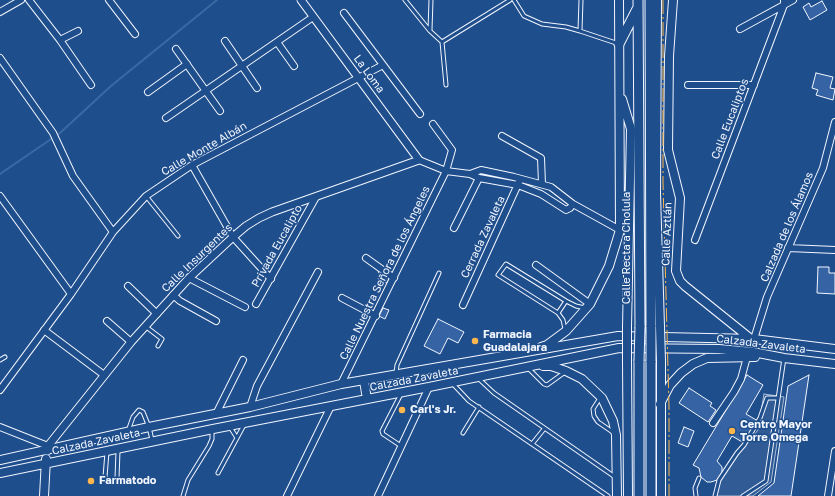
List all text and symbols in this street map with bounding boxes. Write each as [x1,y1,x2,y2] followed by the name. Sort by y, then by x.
[351,52,387,96] street label: La Loma
[709,77,751,161] street label: Calle Eucaliptos
[159,119,249,179] street label: Calle Monte Albán
[758,170,816,284] street label: Calzada de los Álamos
[337,184,433,362] street label: Calle Nuestra Señora de los Ángeles
[620,192,634,304] street label: Calle Recta a Cholula
[458,194,508,280] street label: Cerrada Zavaleta
[659,202,675,266] street label: Calle Aztlán
[249,203,305,289] street label: Privada Eucalipto
[159,221,235,295] street label: Calle Insurgentes
[483,328,547,354] place label: Farmacia Guadalajara
[716,332,806,356] street label: Calzada Zavaleta
[470,336,480,346] marker: Farmacia Guadalajara
[369,364,459,394] street label: Calzada Zavaleta
[410,403,456,417] place label: Carl's Jr.
[397,405,407,415] marker: Carl's Jr.
[740,418,812,444] place label: Centro Mayor Torre Omega
[51,426,141,458] street label: Calzada Zavaleta
[727,426,737,436] marker: Centro Mayor Torre Omega
[99,474,156,488] place label: Farmatodo
[86,476,96,486] marker: Farmatodo

